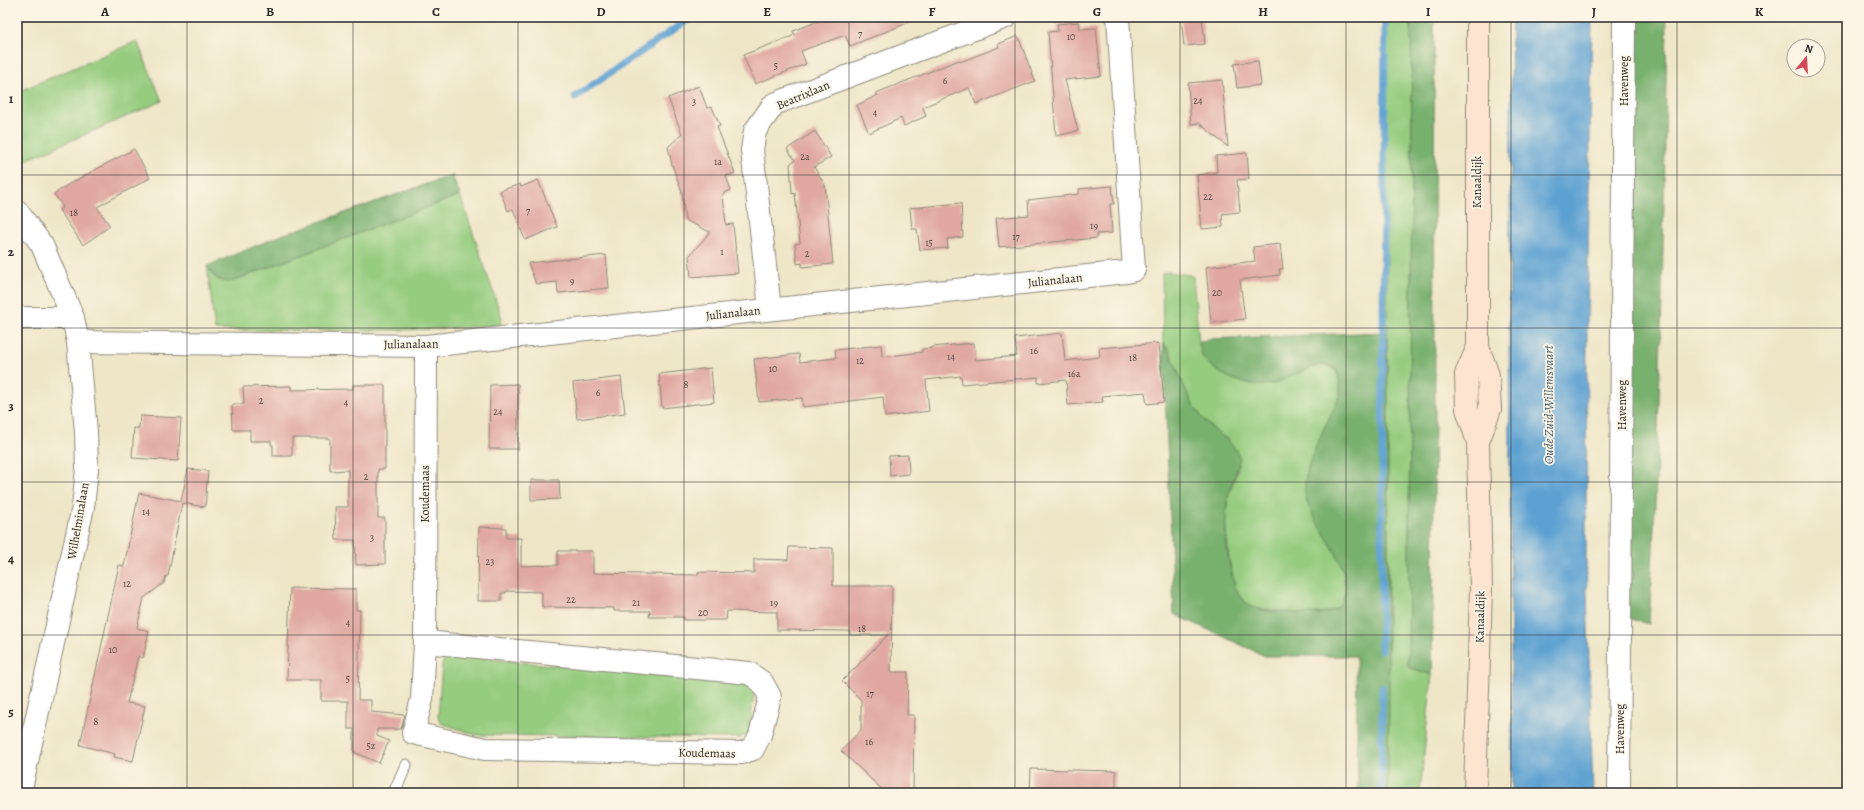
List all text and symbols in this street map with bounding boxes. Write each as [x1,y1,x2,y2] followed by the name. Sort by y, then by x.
[100,3,110,20] text: A
[266,3,274,20] text: B
[432,3,440,20] text: C
[596,3,606,20] text: D
[763,3,771,20] text: E
[929,3,936,20] text: F
[1093,3,1101,20] text: G
[1258,3,1268,20] text: H
[1426,3,1431,20] text: I
[1592,3,1596,20] text: J
[1755,3,1764,20] text: K
[858,27,863,40] house number: 7
[1067,30,1075,43] house number: 10
[1786,38,1826,78] north arrow
[1803,41,1815,57] text: N
[1616,56,1632,106] street label: Havenweg
[774,59,778,72] house number: 5
[943,74,948,87] house number: 6
[774,76,832,113] street label: Beatrixlaan
[9,90,14,107] text: 1
[1193,94,1203,107] house number: 24
[692,95,696,108] house number: 3
[873,106,878,119] house number: 4
[800,150,810,163] house number: 2a
[714,155,722,168] house number: 1a
[1469,156,1485,208] street label: Kanaaldijk
[1203,190,1213,203] house number: 22
[526,204,531,217] house number: 7
[70,206,78,219] house number: 18
[1090,219,1098,232] house number: 19
[1012,230,1021,243] house number: 17
[925,236,933,249] house number: 15
[8,243,15,260] text: 2
[720,245,724,258] house number: 1
[805,247,810,260] house number: 2
[1027,269,1084,291] street label: Julianalaan
[570,274,575,287] house number: 9
[1212,286,1222,299] house number: 20
[705,302,762,324] street label: Julianalaan
[383,336,439,352] street label: Julianalaan
[1030,344,1038,357] house number: 16
[1540,344,1557,464] water label: Oude Zuid-Willemsvaart
[947,350,955,363] house number: 14
[1129,351,1137,364] house number: 18
[856,354,864,367] house number: 12
[769,362,777,375] house number: 10
[1068,367,1081,380] house number: 16a
[684,378,689,391] house number: 8
[1614,380,1630,430] street label: Havenweg
[596,386,601,399] house number: 6
[259,394,264,407] house number: 2
[344,396,349,409] house number: 4
[8,397,14,414] text: 3
[493,405,503,418] house number: 24
[417,465,433,523] street label: Koudemaas
[364,470,369,483] house number: 2
[63,481,93,562] street label: Wilhelminalaan
[142,505,150,518] house number: 14
[370,531,374,544] house number: 3
[8,550,14,567] text: 4
[486,555,494,568] house number: 23
[123,577,131,590] house number: 12
[1472,591,1488,643] street label: Kanaaldijk
[566,593,576,606] house number: 22
[632,596,641,609] house number: 21
[770,596,778,609] house number: 19
[698,606,708,619] house number: 20
[346,616,351,629] house number: 4
[858,622,866,635] house number: 18
[109,643,117,656] house number: 10
[346,672,350,685] house number: 5
[866,687,875,700] house number: 17
[8,703,14,720] text: 5
[1612,704,1628,754] street label: Havenweg
[94,715,99,728] house number: 8
[865,735,873,748] house number: 16
[367,739,376,752] house number: 5z
[678,744,736,762] street label: Koudemaas

